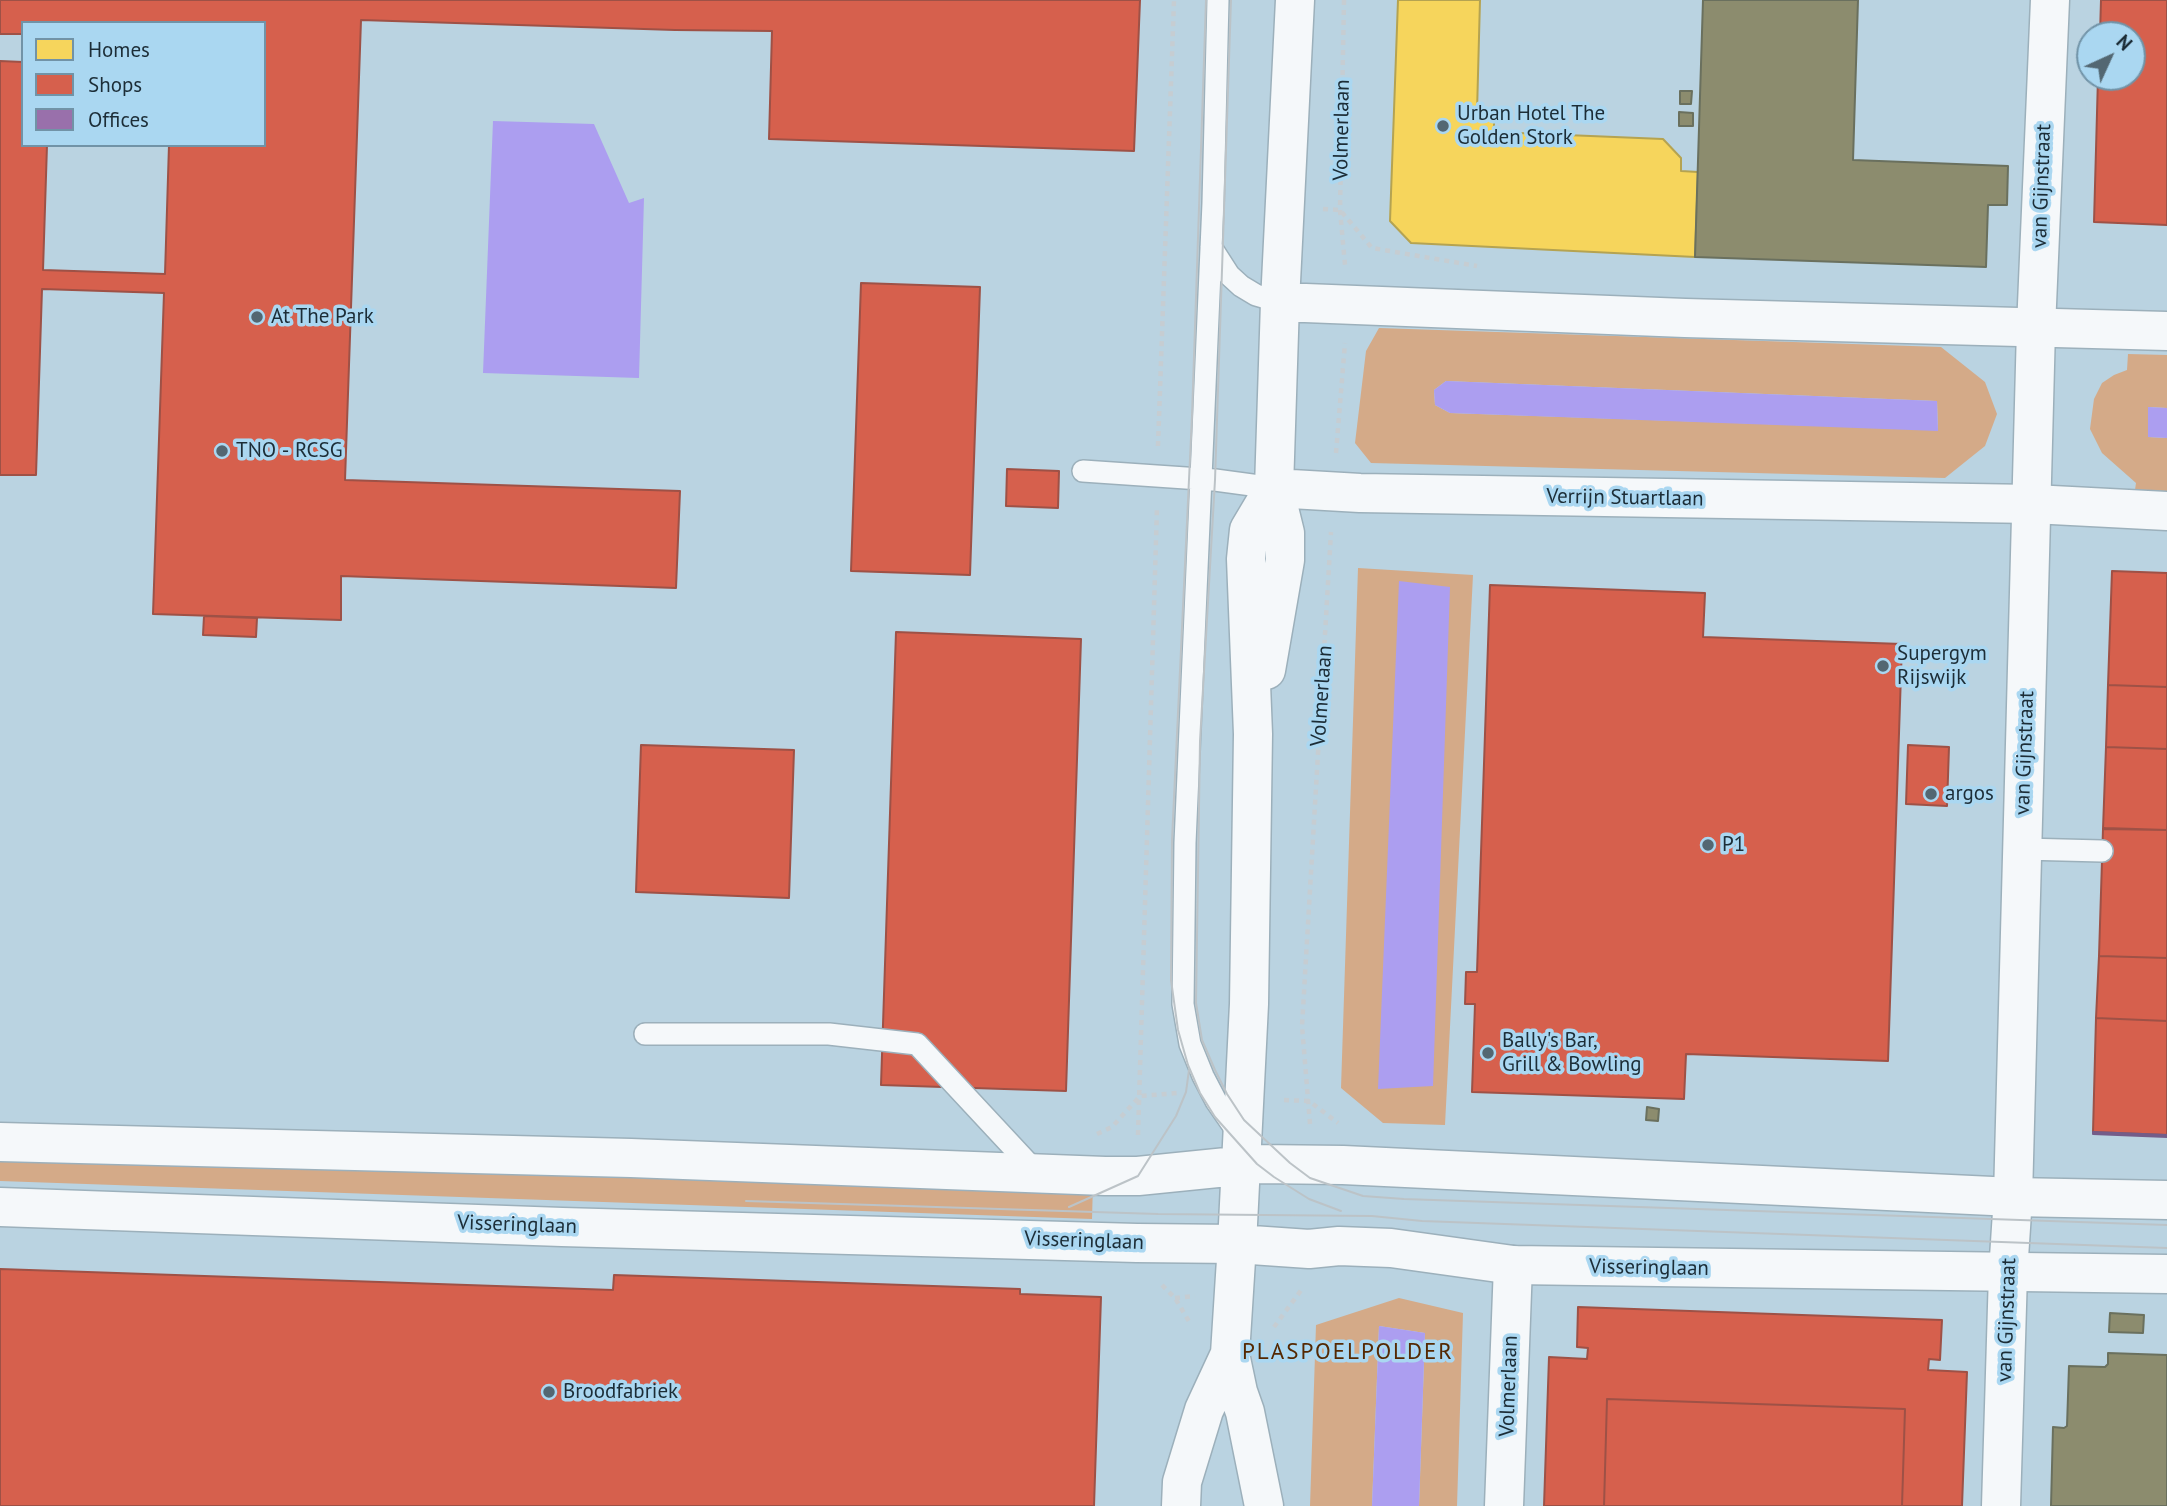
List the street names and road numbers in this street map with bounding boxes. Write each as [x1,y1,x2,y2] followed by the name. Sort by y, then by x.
[1329,79,1355,181] street label: Volmerlaan
[2027,123,2057,249] street label: van Gijnstraat
[1546,484,1704,512] street label: Verrijn Stuartlaan
[1306,645,1338,747] street label: Volmerlaan
[2010,690,2040,816] street label: van Gijnstraat
[457,1210,577,1240] street label: Visseringlaan
[1024,1226,1144,1256] street label: Visseringlaan
[1589,1254,1709,1282] street label: Visseringlaan
[1992,1257,2022,1383] street label: van Gijnstraat
[1495,1335,1523,1437] street label: Volmerlaan

